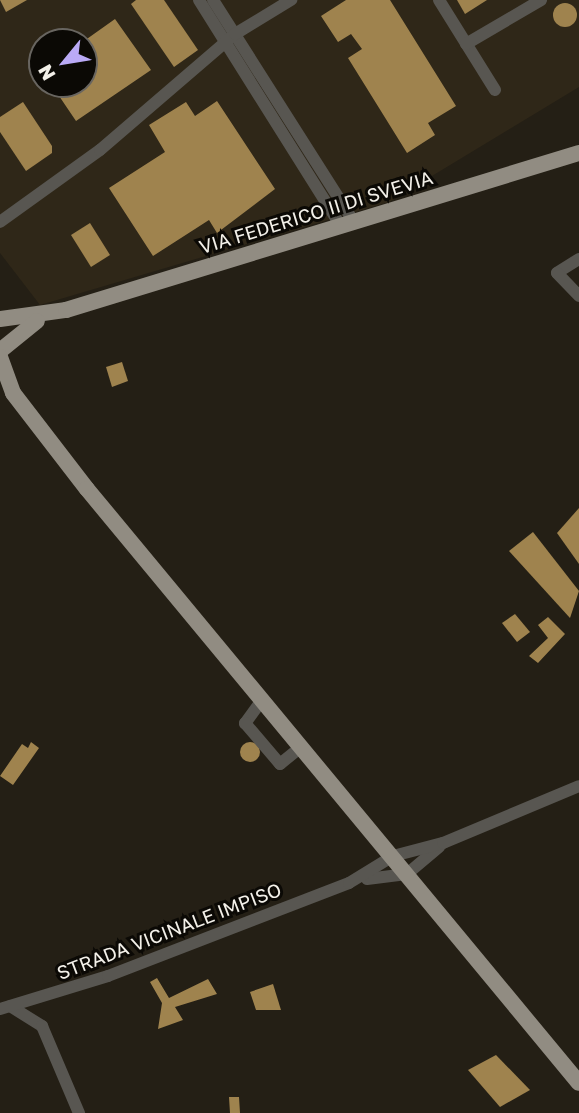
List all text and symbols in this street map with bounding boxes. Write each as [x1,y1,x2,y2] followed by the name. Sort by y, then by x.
[28,28,98,98] north arrow
[33,61,60,85] text: N
[196,166,436,258] street label: VIA FEDERICO II DI SVEVIA
[54,878,284,984] street label: STRADA VICINALE IMPISO

